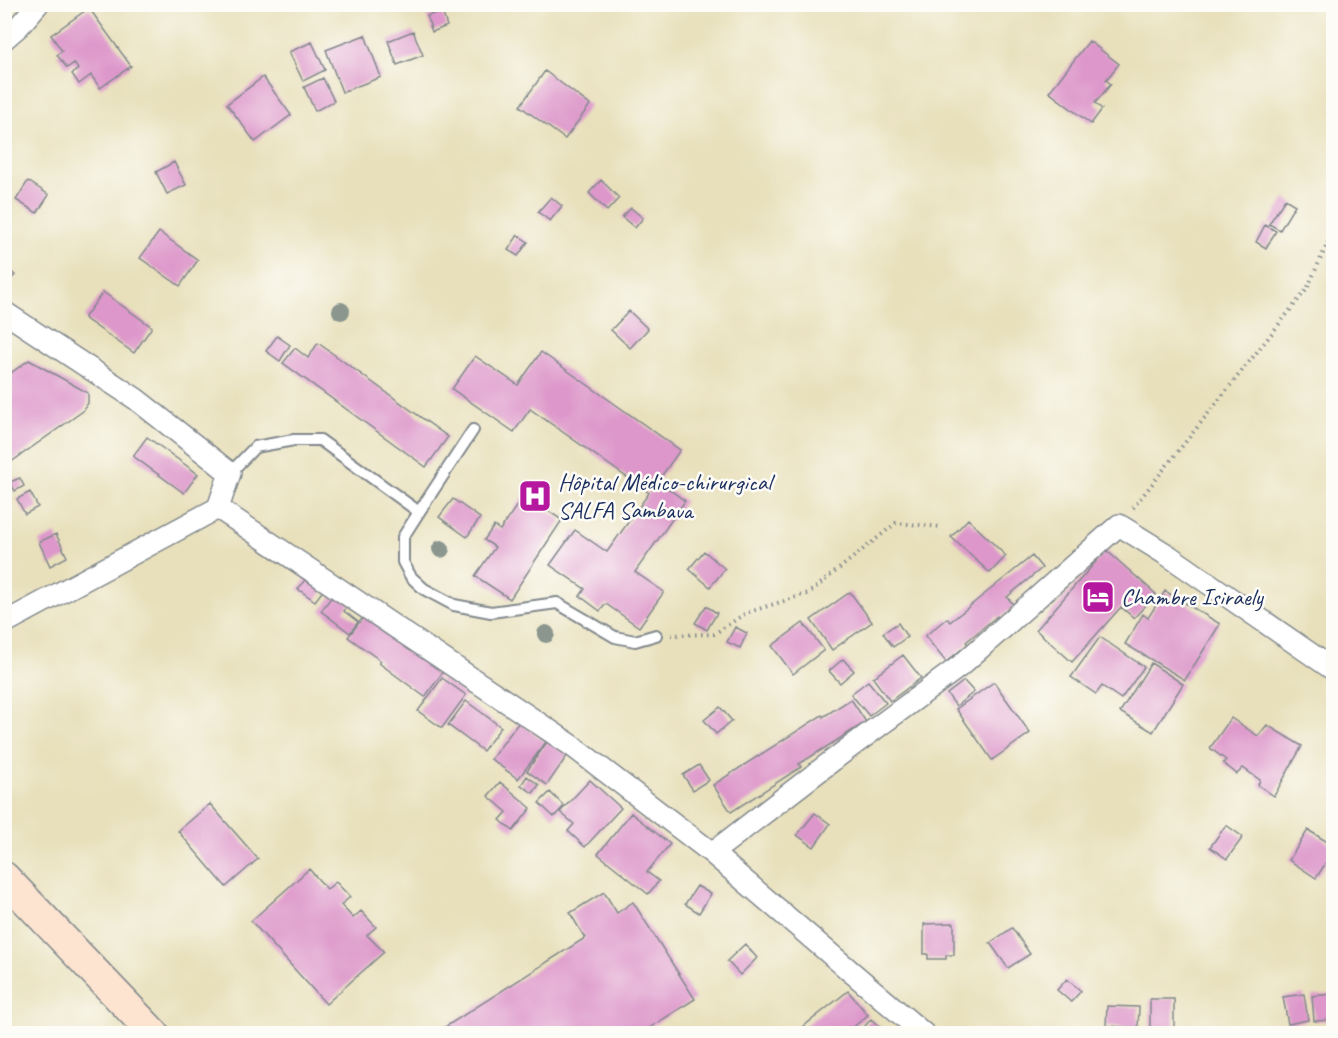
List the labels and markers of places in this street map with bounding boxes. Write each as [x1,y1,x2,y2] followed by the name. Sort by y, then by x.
[558,467,775,525] place label: Hôpital Médico-chirurgical SALFA Sambava
[517,478,553,514] hospital icon: Hôpital Médico-chirurgical SALFA Sambava
[1080,579,1116,615] hotel icon: Chambre Isiraely
[1121,582,1265,612] place label: Chambre Isiraely

